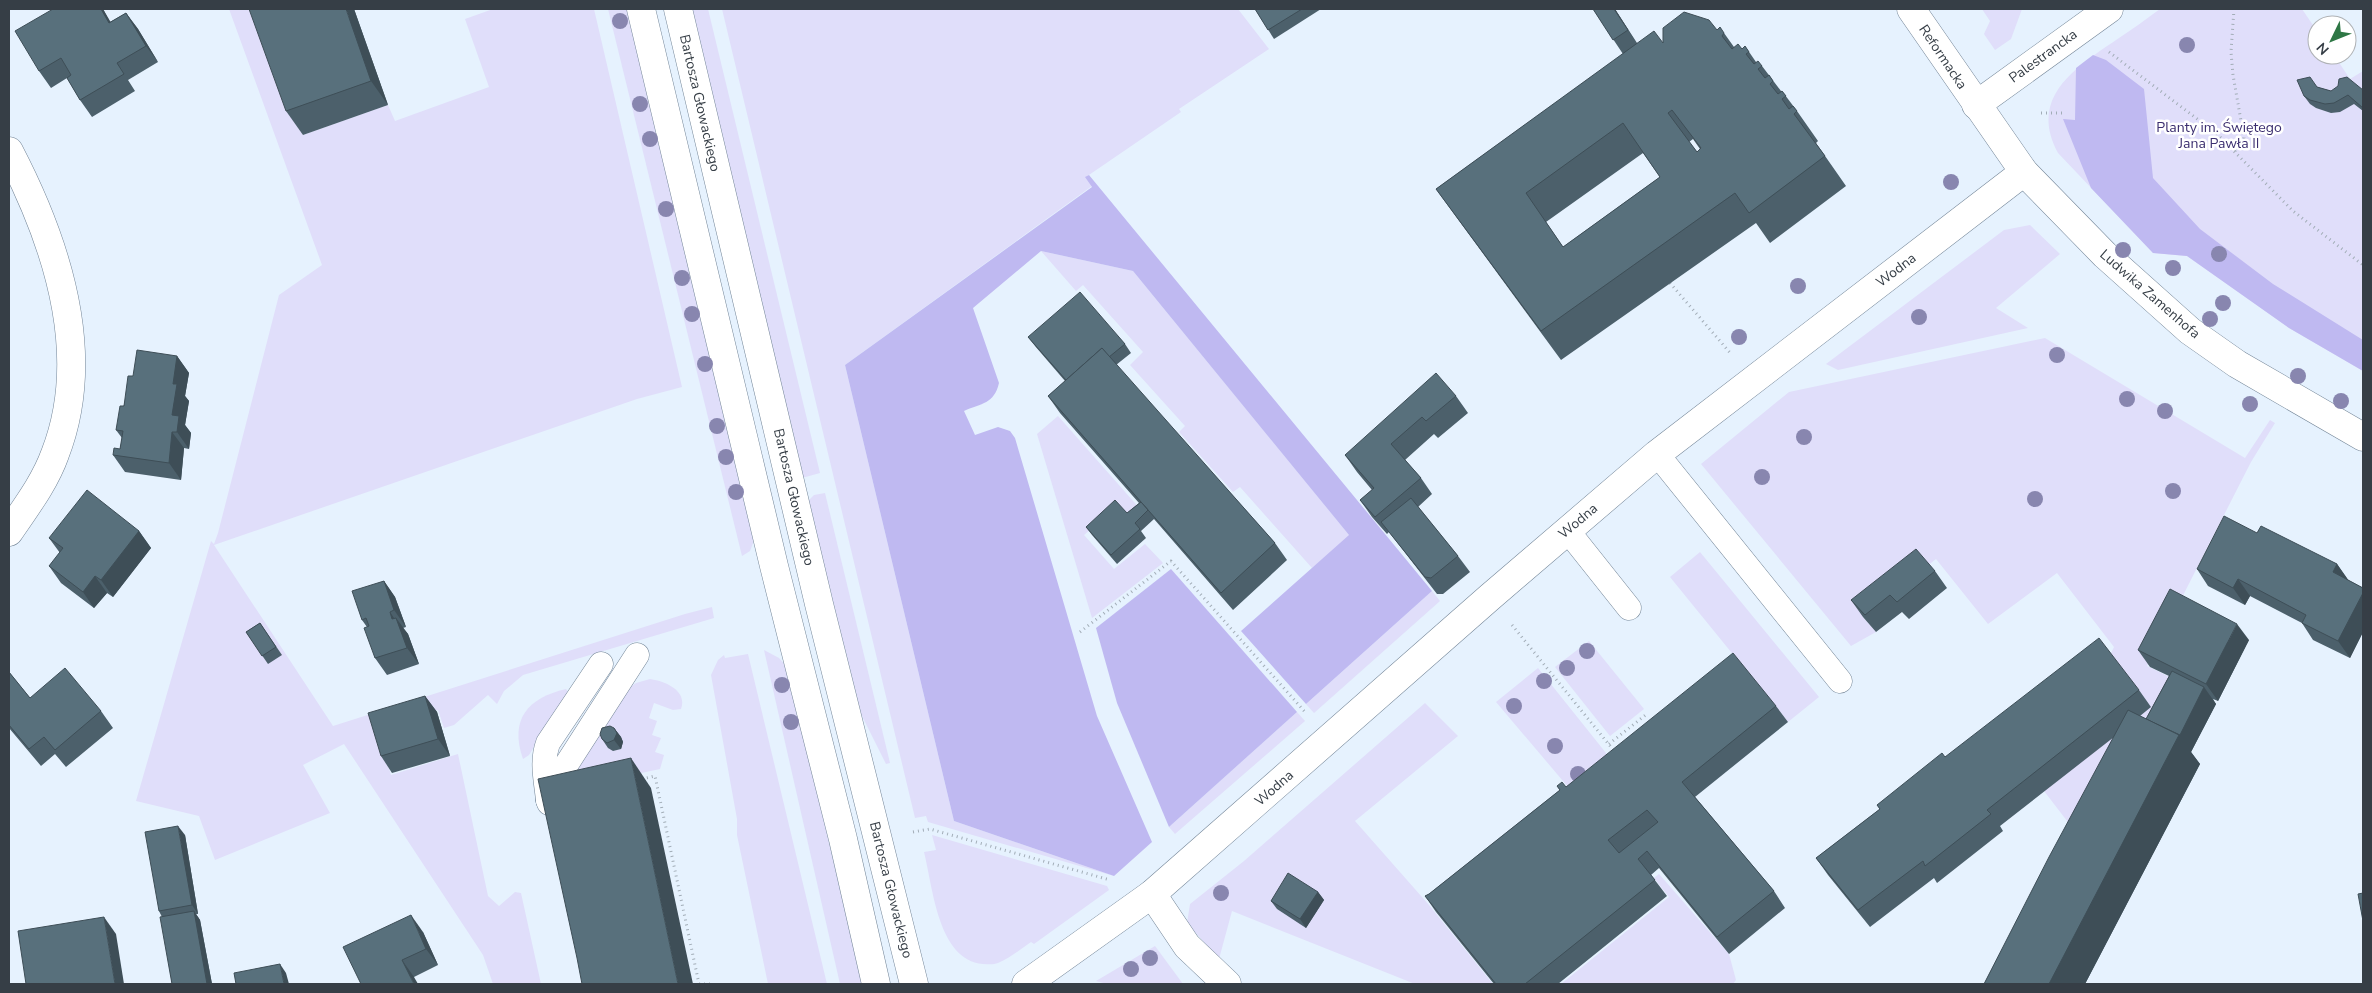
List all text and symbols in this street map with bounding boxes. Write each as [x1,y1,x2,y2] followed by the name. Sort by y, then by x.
[2307,15,2357,65] north arrow
[1914,21,1972,93] street label: Reformacka
[2005,25,2081,87] street label: Palestrancka
[675,33,725,174] street label: Bartosza Głowackiego
[2312,38,2333,59] text: N
[2156,118,2282,153] park label: Planty im. Świętego Jana Pawła II
[2096,245,2204,343] street label: Ludwika Zamenhofa
[1872,249,1920,291] street label: Wodna
[769,427,819,568] street label: Bartosza Głowackiego
[1554,499,1602,543] street label: Wodna
[1250,766,1298,810] street label: Wodna
[865,820,917,960] street label: Bartosza Głowackiego

